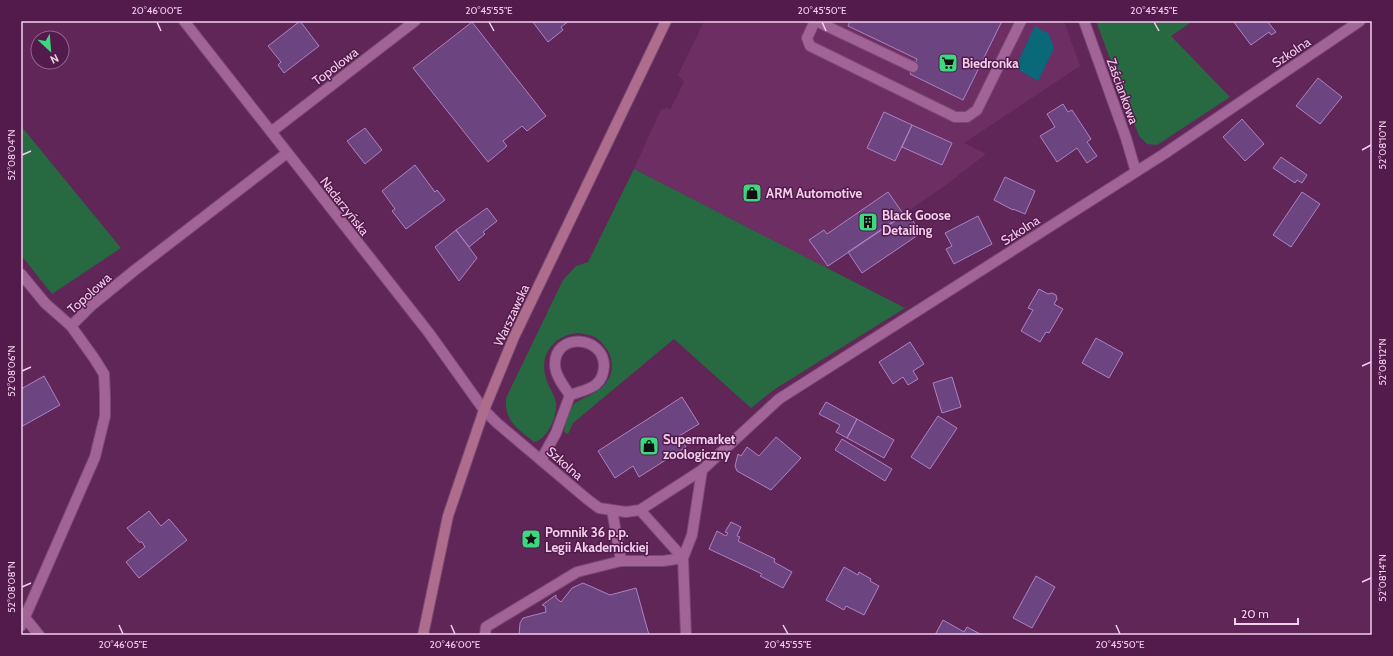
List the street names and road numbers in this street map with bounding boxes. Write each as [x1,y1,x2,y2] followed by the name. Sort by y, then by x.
[1269,33,1314,71] street label: Szkolna
[309,43,362,88] street label: Topolowa
[1104,56,1143,127] street label: Zaściankowa
[317,173,373,239] street label: Nadarzyńska
[998,211,1043,248] street label: Szkolna
[64,269,115,317] street label: Topolowa
[490,281,533,349] street label: Warszawska
[544,443,587,484] street label: Szkolna

